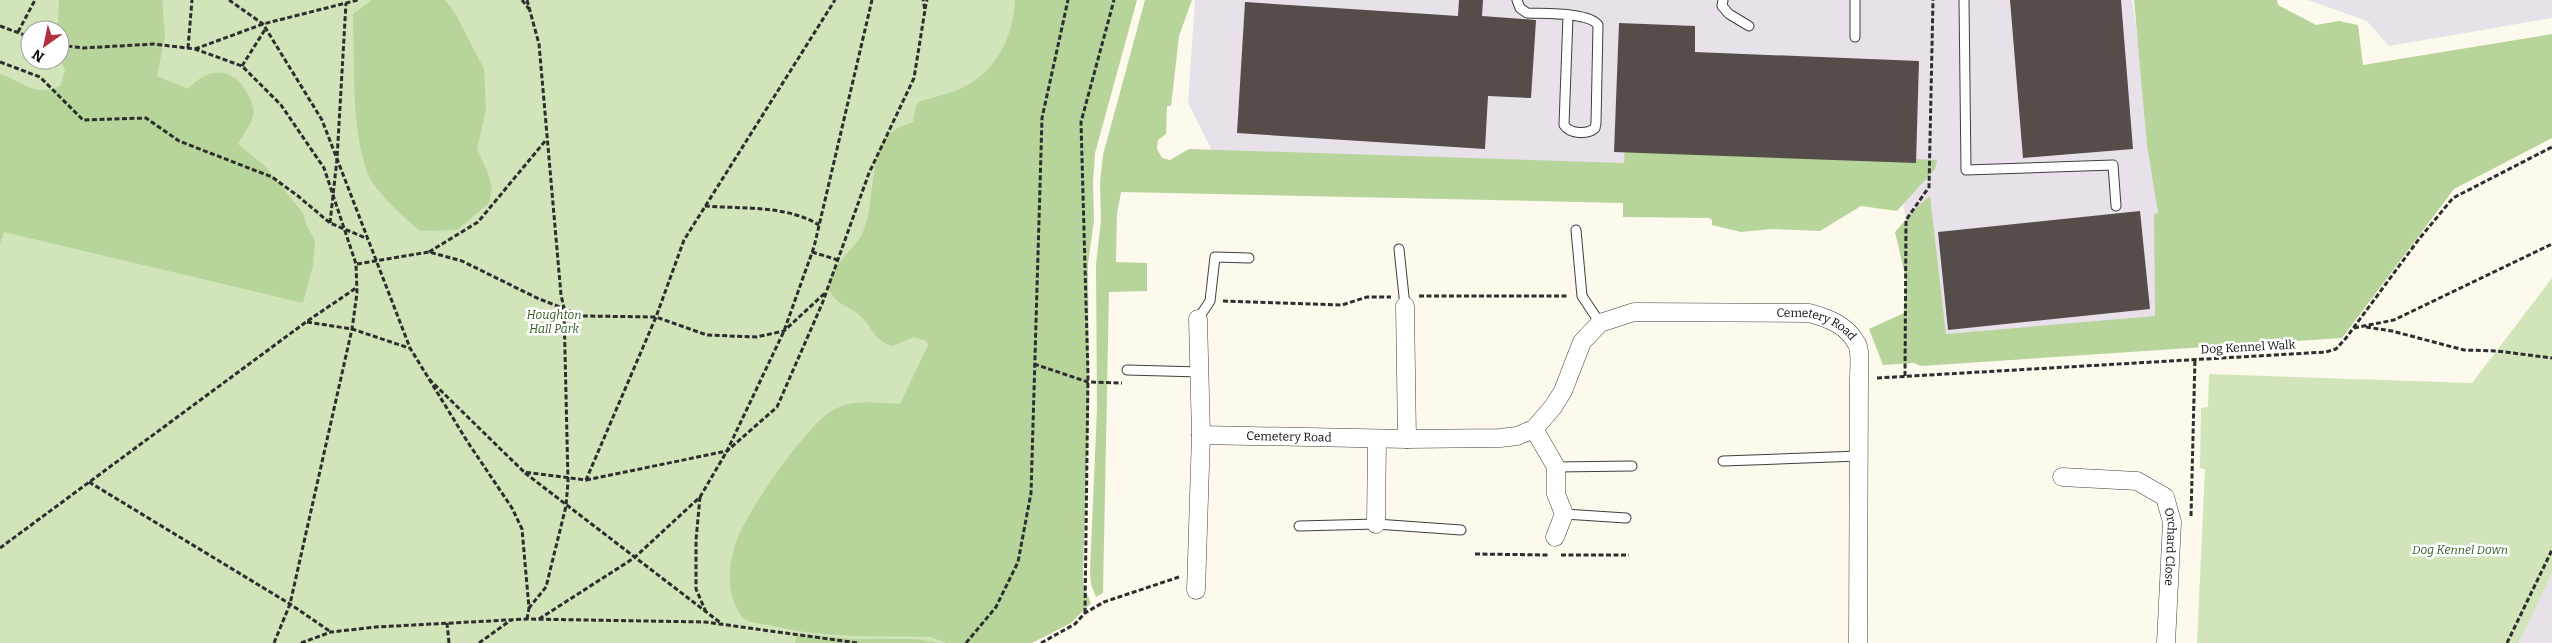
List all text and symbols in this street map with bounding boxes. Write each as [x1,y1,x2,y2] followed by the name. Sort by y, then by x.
[20,20,70,70] north arrow
[29,45,47,66] text: N
[1776,306,1859,343] street label: Cemetery Road
[527,308,581,336] park label: Houghton Hall Park
[2200,338,2296,356] street label: Dog Kennel Walk
[1246,429,1332,445] street label: Cemetery Road
[2161,506,2179,586] street label: Orchard Close
[2412,543,2508,557] park label: Dog Kennel Down

